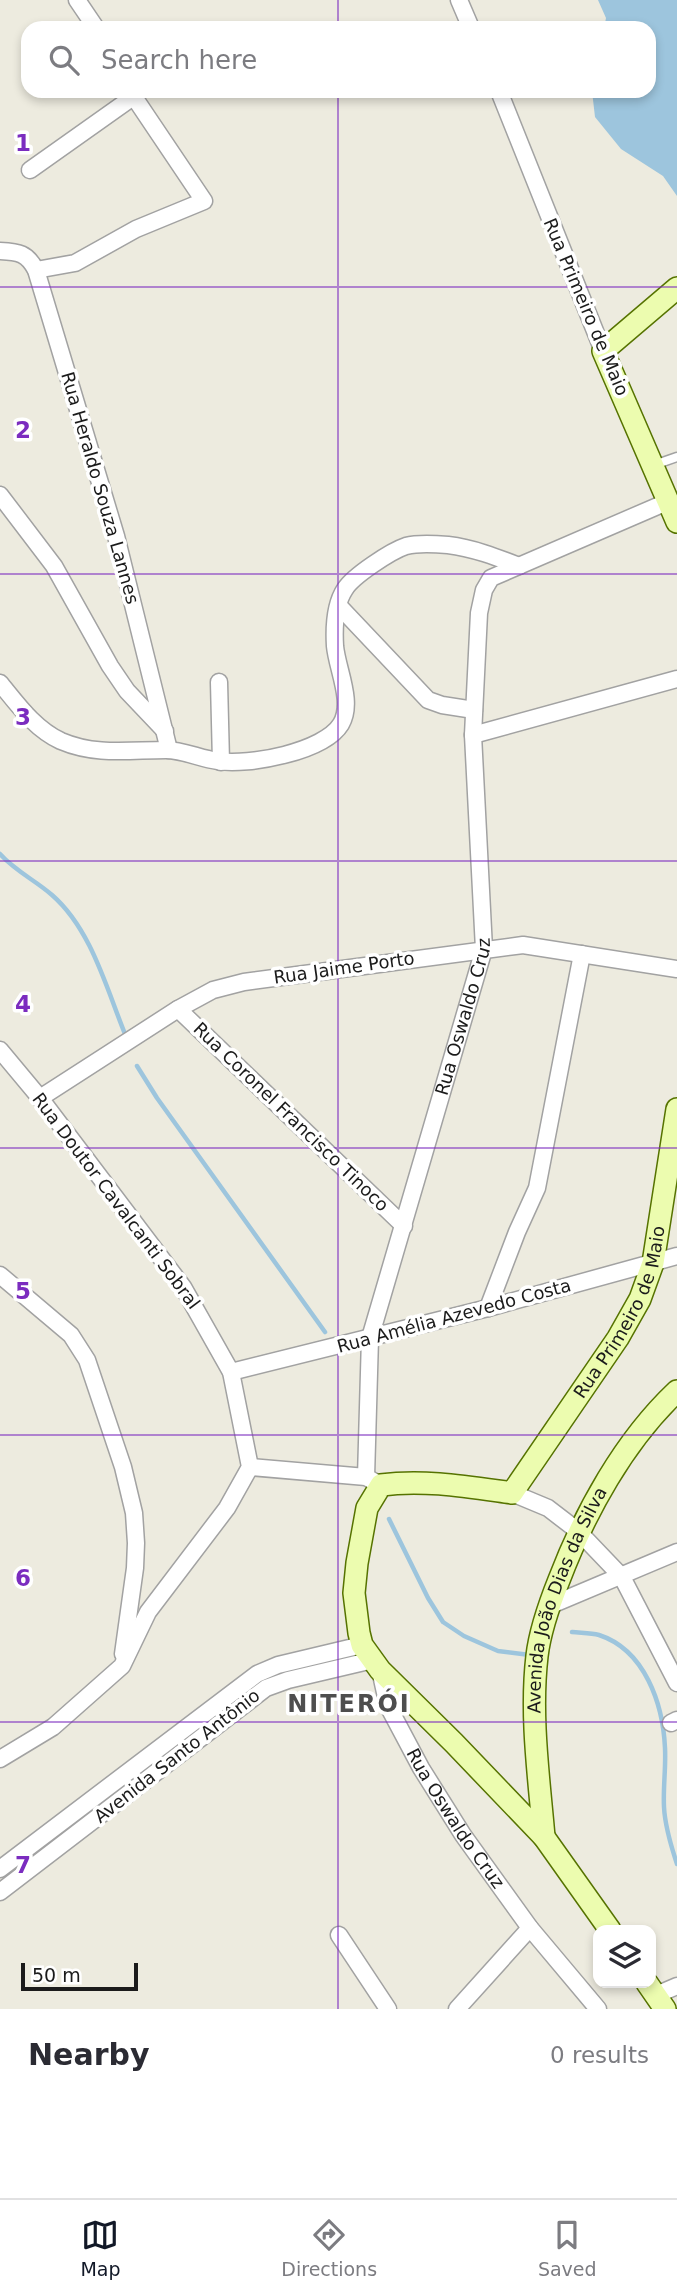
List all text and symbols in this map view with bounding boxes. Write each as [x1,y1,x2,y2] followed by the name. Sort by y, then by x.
[21,21,656,98] search box
[45,41,83,79] icon: search
[101,45,257,75] text: Search here
[15,130,31,156] text: 1
[539,215,633,399] street label: Rua Primeiro de Maio
[57,369,144,606] street label: Rua Heraldo Souza Lannes
[15,417,31,443] text: 2
[15,704,31,730] text: 3
[431,937,494,1098] street label: Rua Oswaldo Cruz
[272,947,416,988] street label: Rua Jaime Porto
[15,991,31,1017] text: 4
[189,1018,393,1216] street label: Rua Coronel Francisco Tinoco
[28,1089,205,1313] street label: Rua Doutor Cavalcanti Sobral
[569,1224,669,1402] street label: Rua Primeiro de Maio
[335,1274,573,1357] street label: Rua Amélia Azevedo Costa
[15,1278,31,1304] text: 5
[523,1483,611,1714] street label: Avenida João Dias da Silva
[15,1565,31,1591] text: 6
[90,1684,264,1827] street label: Avenida Santo Antônio
[287,1688,411,1718] district label: NITERÓI
[402,1745,509,1892] street label: Rua Oswaldo Cruz
[15,1852,31,1878] text: 7
[593,1925,656,1988] map controls
[593,1925,656,1988] button: layers
[21,1960,138,1992] scale bar
[32,1964,81,1986] text: 50 m
[28,2037,150,2072] text: Nearby
[550,2042,649,2068] text: 0 results
[80,2216,121,2280] tab: Map
[281,2216,377,2280] tab: Directions
[538,2216,597,2280] tab: Saved

